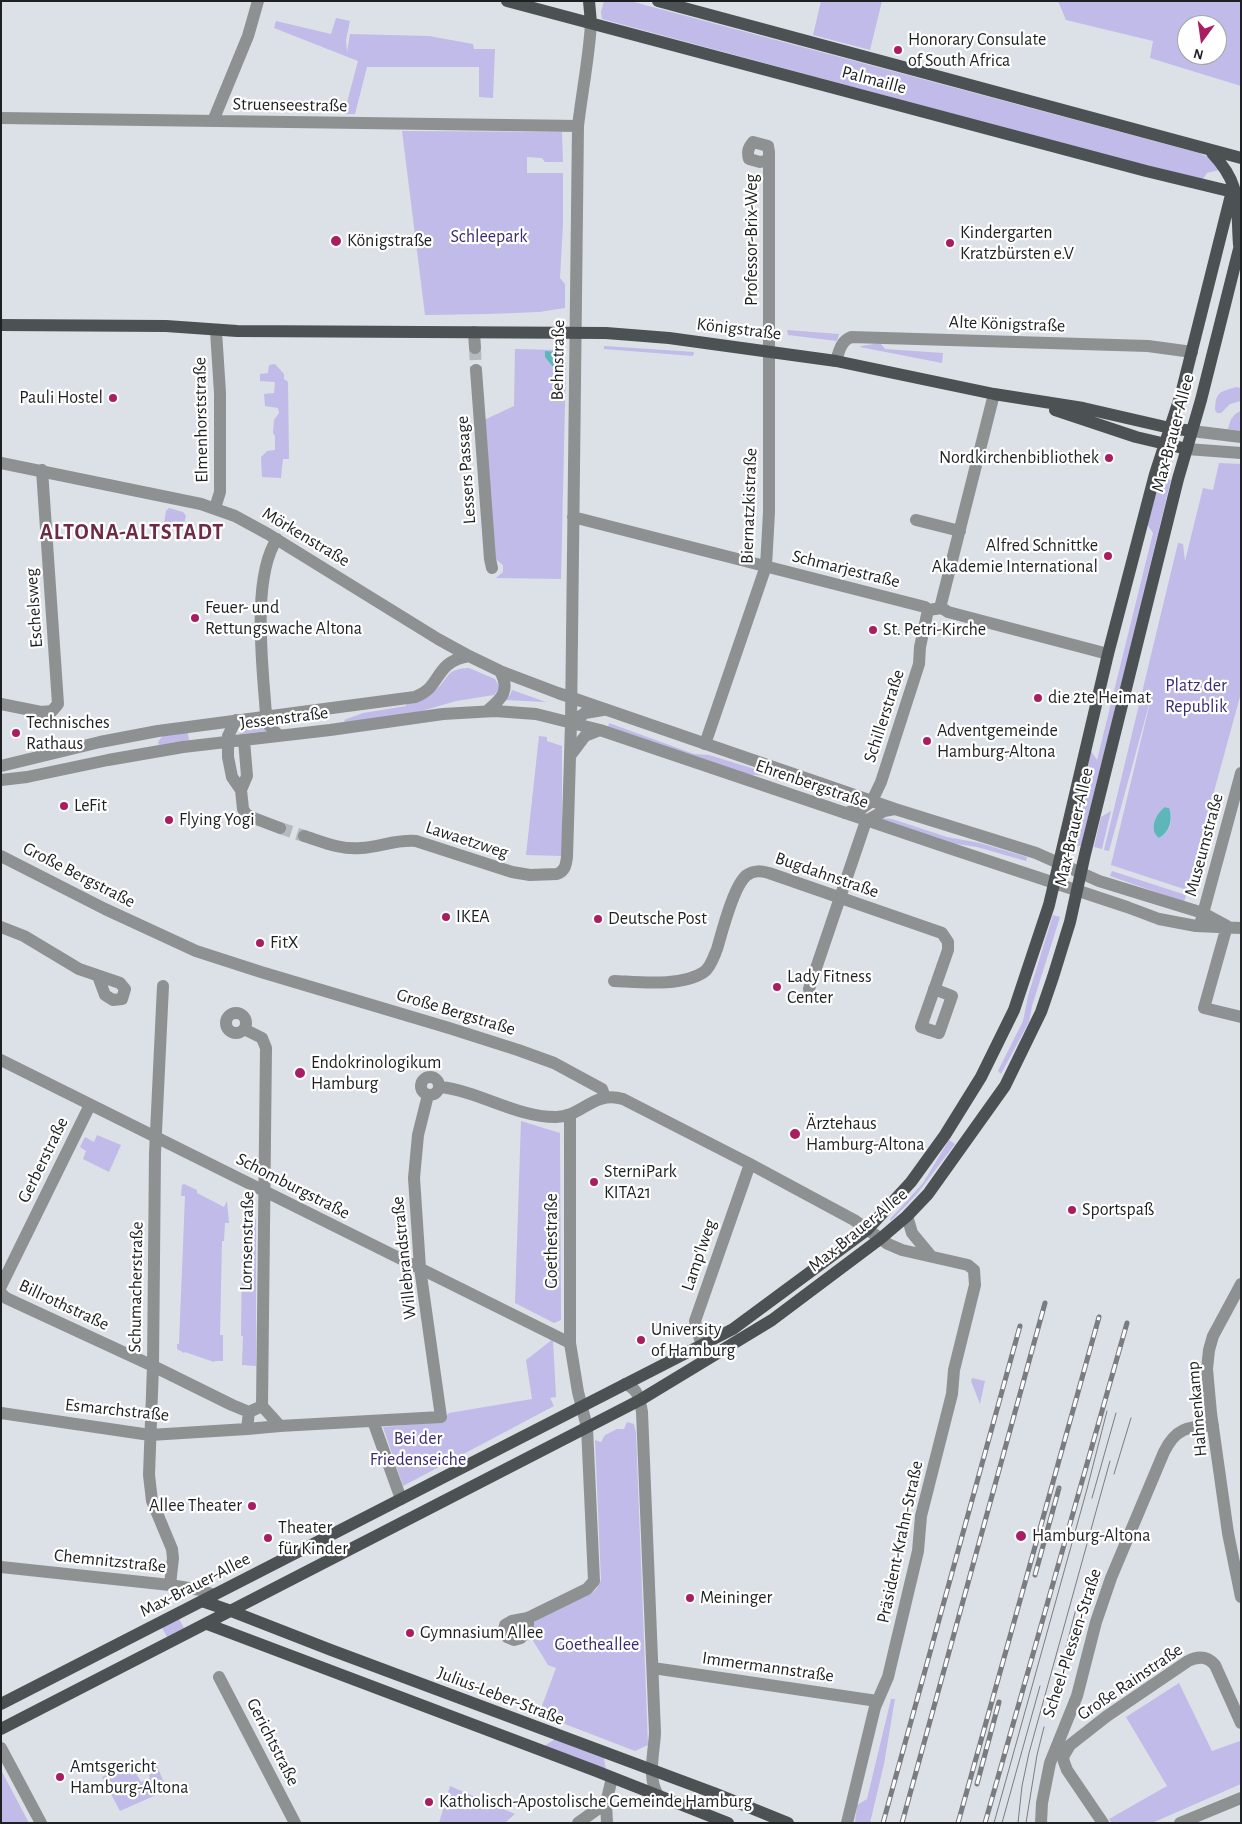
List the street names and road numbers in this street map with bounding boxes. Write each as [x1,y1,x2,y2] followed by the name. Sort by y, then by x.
[839,61,909,99] street label: Palmaille
[232,93,348,117] street label: Struenseestraße
[741,174,763,306] street label: Professor-Brix-Weg
[948,311,1066,337] street label: Alte Königstraße
[695,313,783,345] street label: Königstraße
[546,319,570,401] street label: Behnstraße
[189,357,213,483] street label: Elmenhorststraße
[1147,372,1199,494] street label: Max-Brauer-Allee
[451,415,481,525] street label: Lessers Passage
[736,448,762,564] street label: Biernatzkistraße
[258,502,354,572] street label: Mörkenstraße
[790,545,902,593] street label: Schmarjestraße
[20,567,48,649] street label: Eschelsweg
[859,667,909,765] street label: Schillerstraße
[238,702,330,734] street label: Jessenstraße
[753,755,871,813] street label: Ehrenbergstraße
[1050,766,1098,888] street label: Max-Brauer-Allee
[1180,791,1228,899] street label: Museumstraße
[423,816,511,864] street label: Lawaetzweg
[19,837,139,913] street label: Große Bergstraße
[772,847,882,903] street label: Bugdahnstraße
[394,984,518,1040] street label: Große Bergstraße
[13,1114,73,1206] street label: Gerberstraße
[232,1148,354,1224] street label: Schomburgstraße
[804,1183,912,1277] street label: Max-Brauer-Allee
[235,1191,259,1291] street label: Lornsenstraße
[541,1193,563,1289] street label: Goethestraße
[387,1195,421,1321] street label: Willebrandstraße
[677,1216,721,1294] street label: Lamp'lweg
[124,1221,148,1353] street label: Schumacherstraße
[15,1275,113,1335] street label: Billrothstraße
[1182,1360,1212,1458] street label: Hahnenkamp
[64,1394,170,1426] street label: Esmarchstraße
[872,1459,928,1625] street label: Präsident-Krahn-Straße
[53,1544,167,1578] street label: Chemnitzstraße
[136,1548,254,1622] street label: Max-Brauer-Allee
[1038,1566,1106,1720] street label: Scheel-Plessen-Straße
[1073,1639,1187,1725] street label: Große Rainstraße
[701,1647,835,1687] street label: Immermannstraße
[434,1662,568,1730] street label: Julius-Leber-Straße
[242,1695,304,1789] street label: Gerichtstraße

